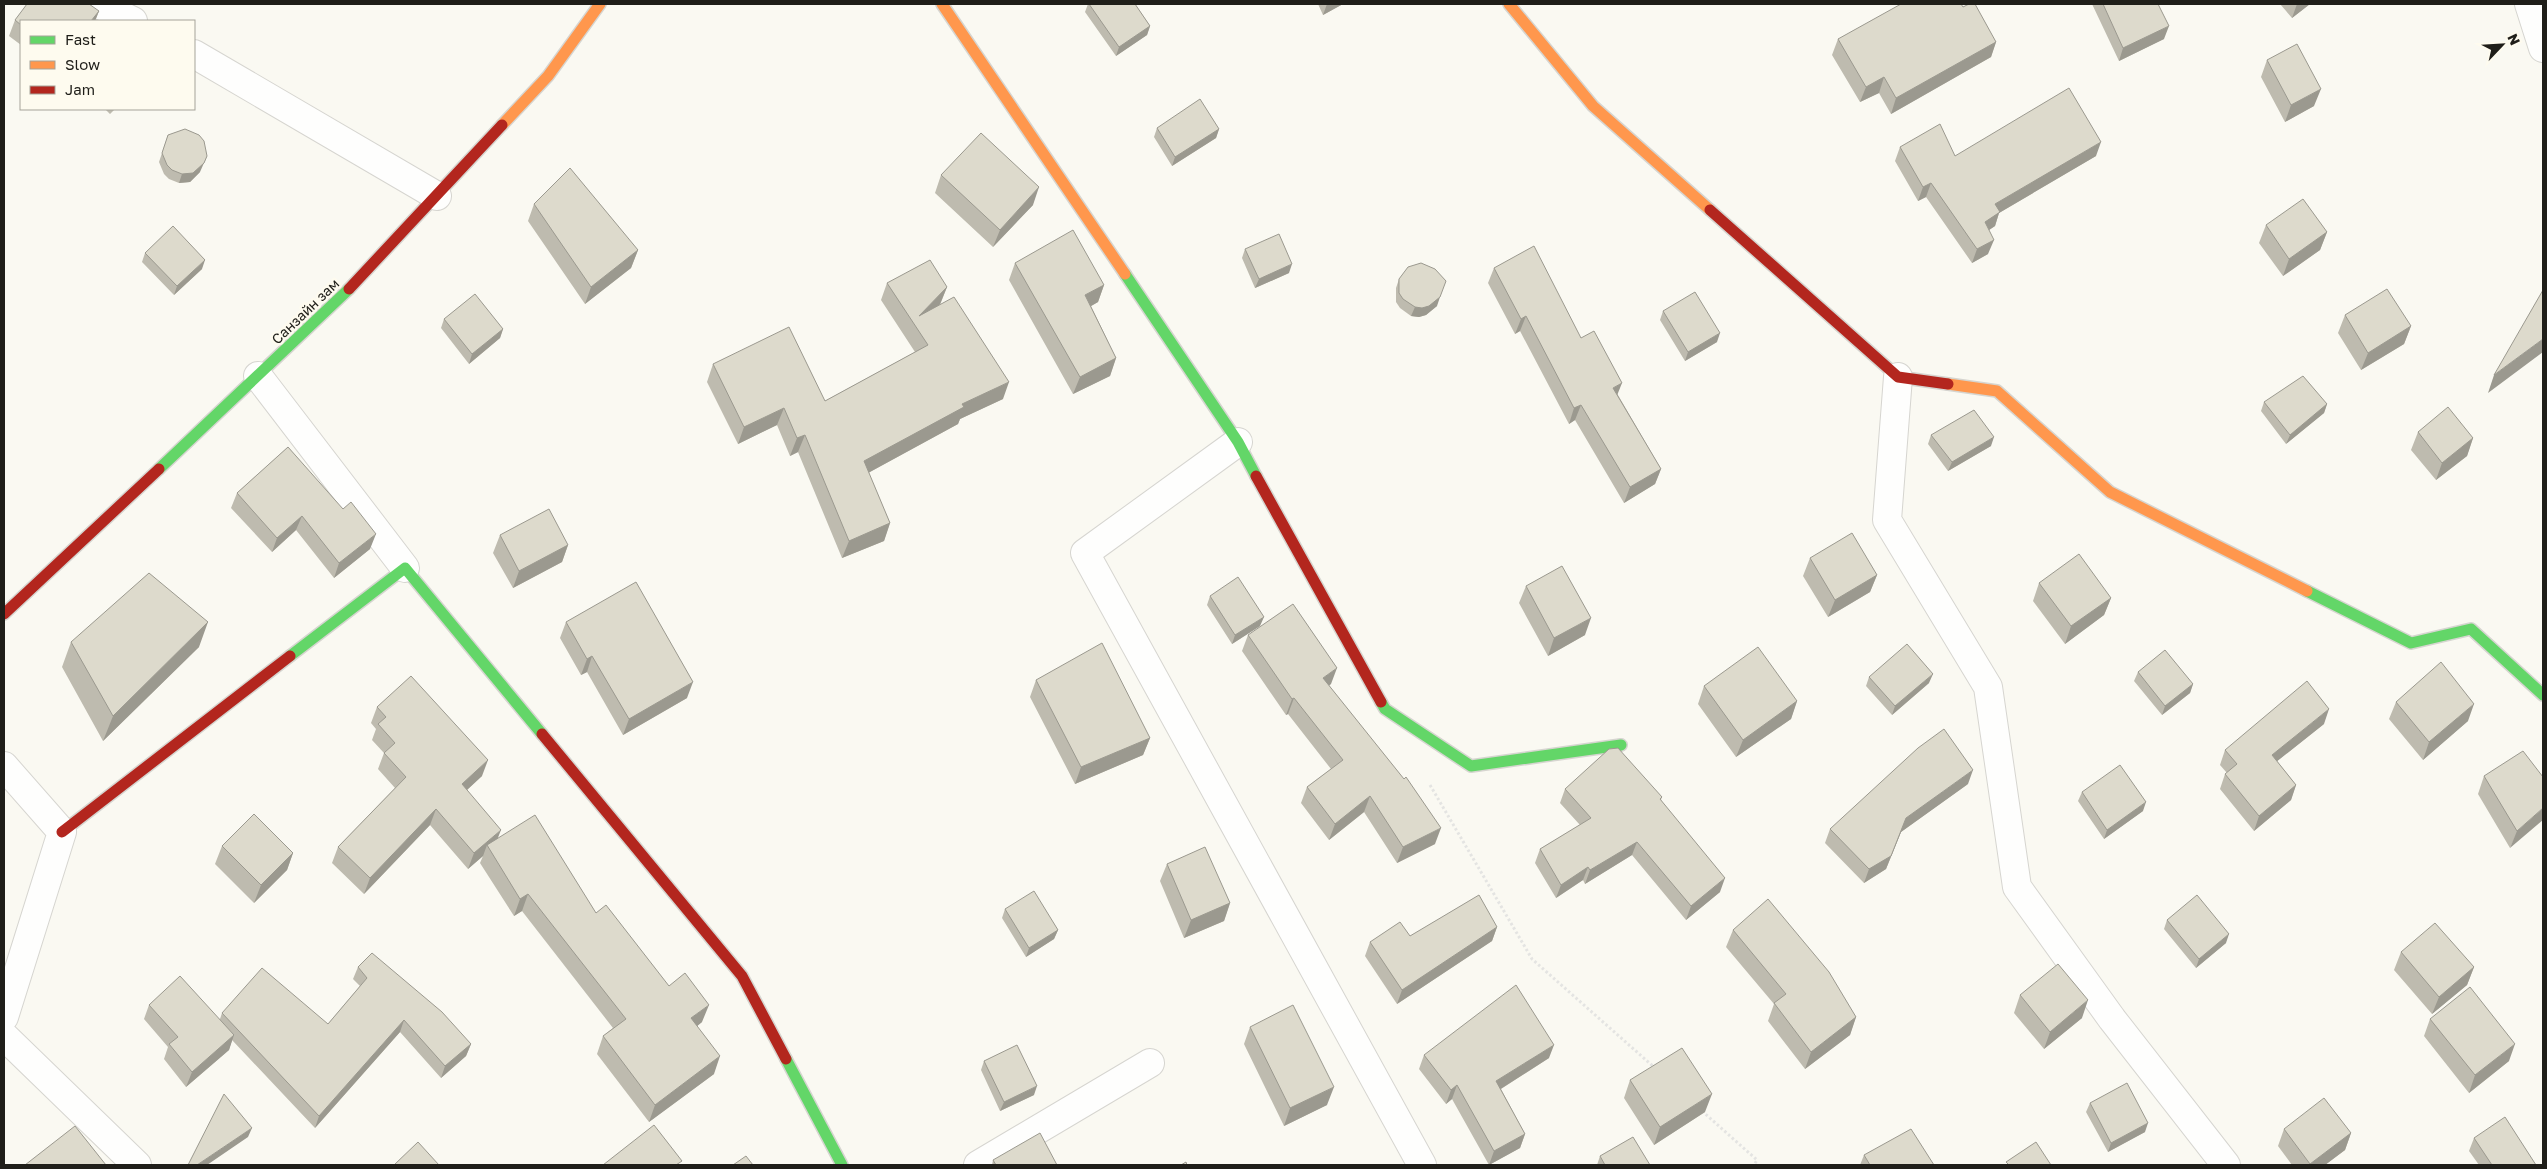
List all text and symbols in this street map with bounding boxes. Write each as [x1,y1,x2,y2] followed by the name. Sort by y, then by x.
[20,20,195,110] legend
[2477,20,2527,70] north arrow
[65,30,96,48] text: Fast
[2504,31,2524,48] text: N
[65,55,100,73] text: Slow
[65,80,95,98] text: Jam
[268,275,342,347] street label: Санзайн зам

